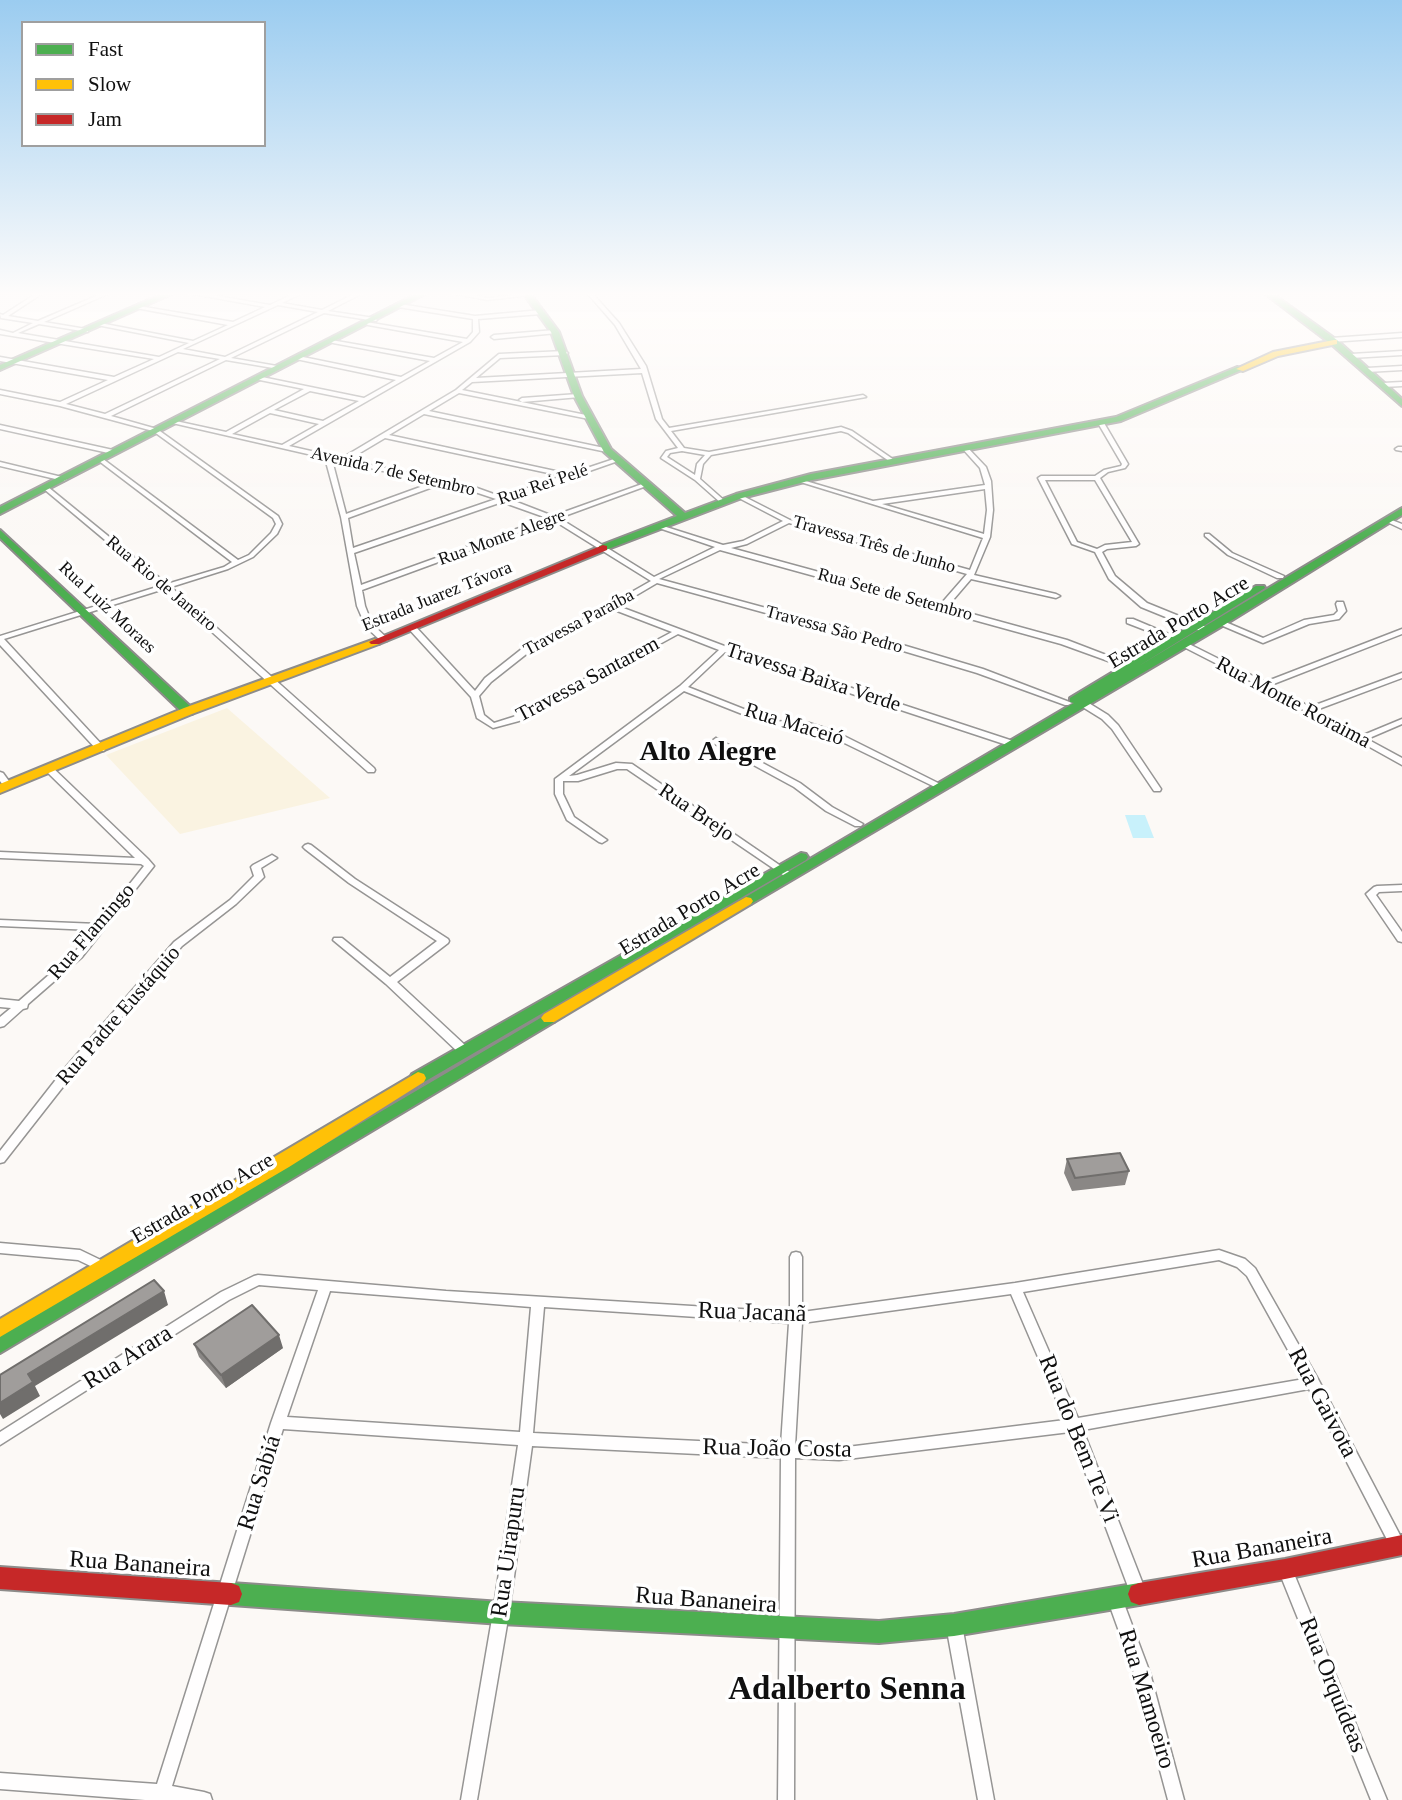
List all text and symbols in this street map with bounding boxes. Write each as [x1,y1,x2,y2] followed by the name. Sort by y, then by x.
[21,21,266,147] legend
[88,37,123,61] text: Fast
[88,72,131,96] text: Slow
[88,107,122,131] text: Jam
[309,443,477,501] street label: Avenida 7 de Setembro
[495,459,591,511] street label: Rua Rei Pelé
[435,505,569,571] street label: Rua Monte Alegre
[790,511,958,579] street label: Travessa Três de Junho
[101,532,221,636] street label: Rua Rio de Janeiro
[54,557,160,659] street label: Rua Luiz Moraes
[359,557,515,637] street label: Estrada Juarez Távora
[815,564,975,626] street label: Rua Sete de Setembro
[1104,571,1254,675] street label: Estrada Porto Acre
[520,585,638,661] street label: Travessa Paraíba
[763,601,905,659] street label: Travessa São Pedro
[512,632,664,728] street label: Travessa Santarem
[722,638,904,718] street label: Travessa Baixa Verde
[1211,652,1375,754] street label: Rua Monte Roraima
[742,698,846,752] street label: Rua Maceió
[639,736,777,770] district label: Alto Alegre
[653,779,739,847] street label: Rua Brejo
[615,858,765,962] street label: Estrada Porto Acre
[43,879,141,985] street label: Rua Flamingo
[52,941,186,1091] street label: Rua Padre Eustáquio
[128,1148,278,1250] street label: Estrada Porto Acre
[697,1297,807,1329] street label: Rua Jacanã
[78,1319,178,1397] street label: Rua Arara
[1281,1343,1363,1463] street label: Rua Gaivota
[1031,1351,1125,1527] street label: Rua do Bem Te Vi
[232,1432,288,1534] street label: Rua Sabiá
[702,1433,852,1465] street label: Rua João Costa
[486,1485,532,1619] street label: Rua Uirapuru
[1190,1522,1334,1576] street label: Rua Bananeira
[68,1546,212,1584] street label: Rua Bananeira
[634,1582,778,1620] street label: Rua Bananeira
[1292,1613,1372,1757] street label: Rua Orquídeas
[1111,1626,1181,1772] street label: Rua Mamoeiro
[728,1670,966,1710] district label: Adalberto Senna

